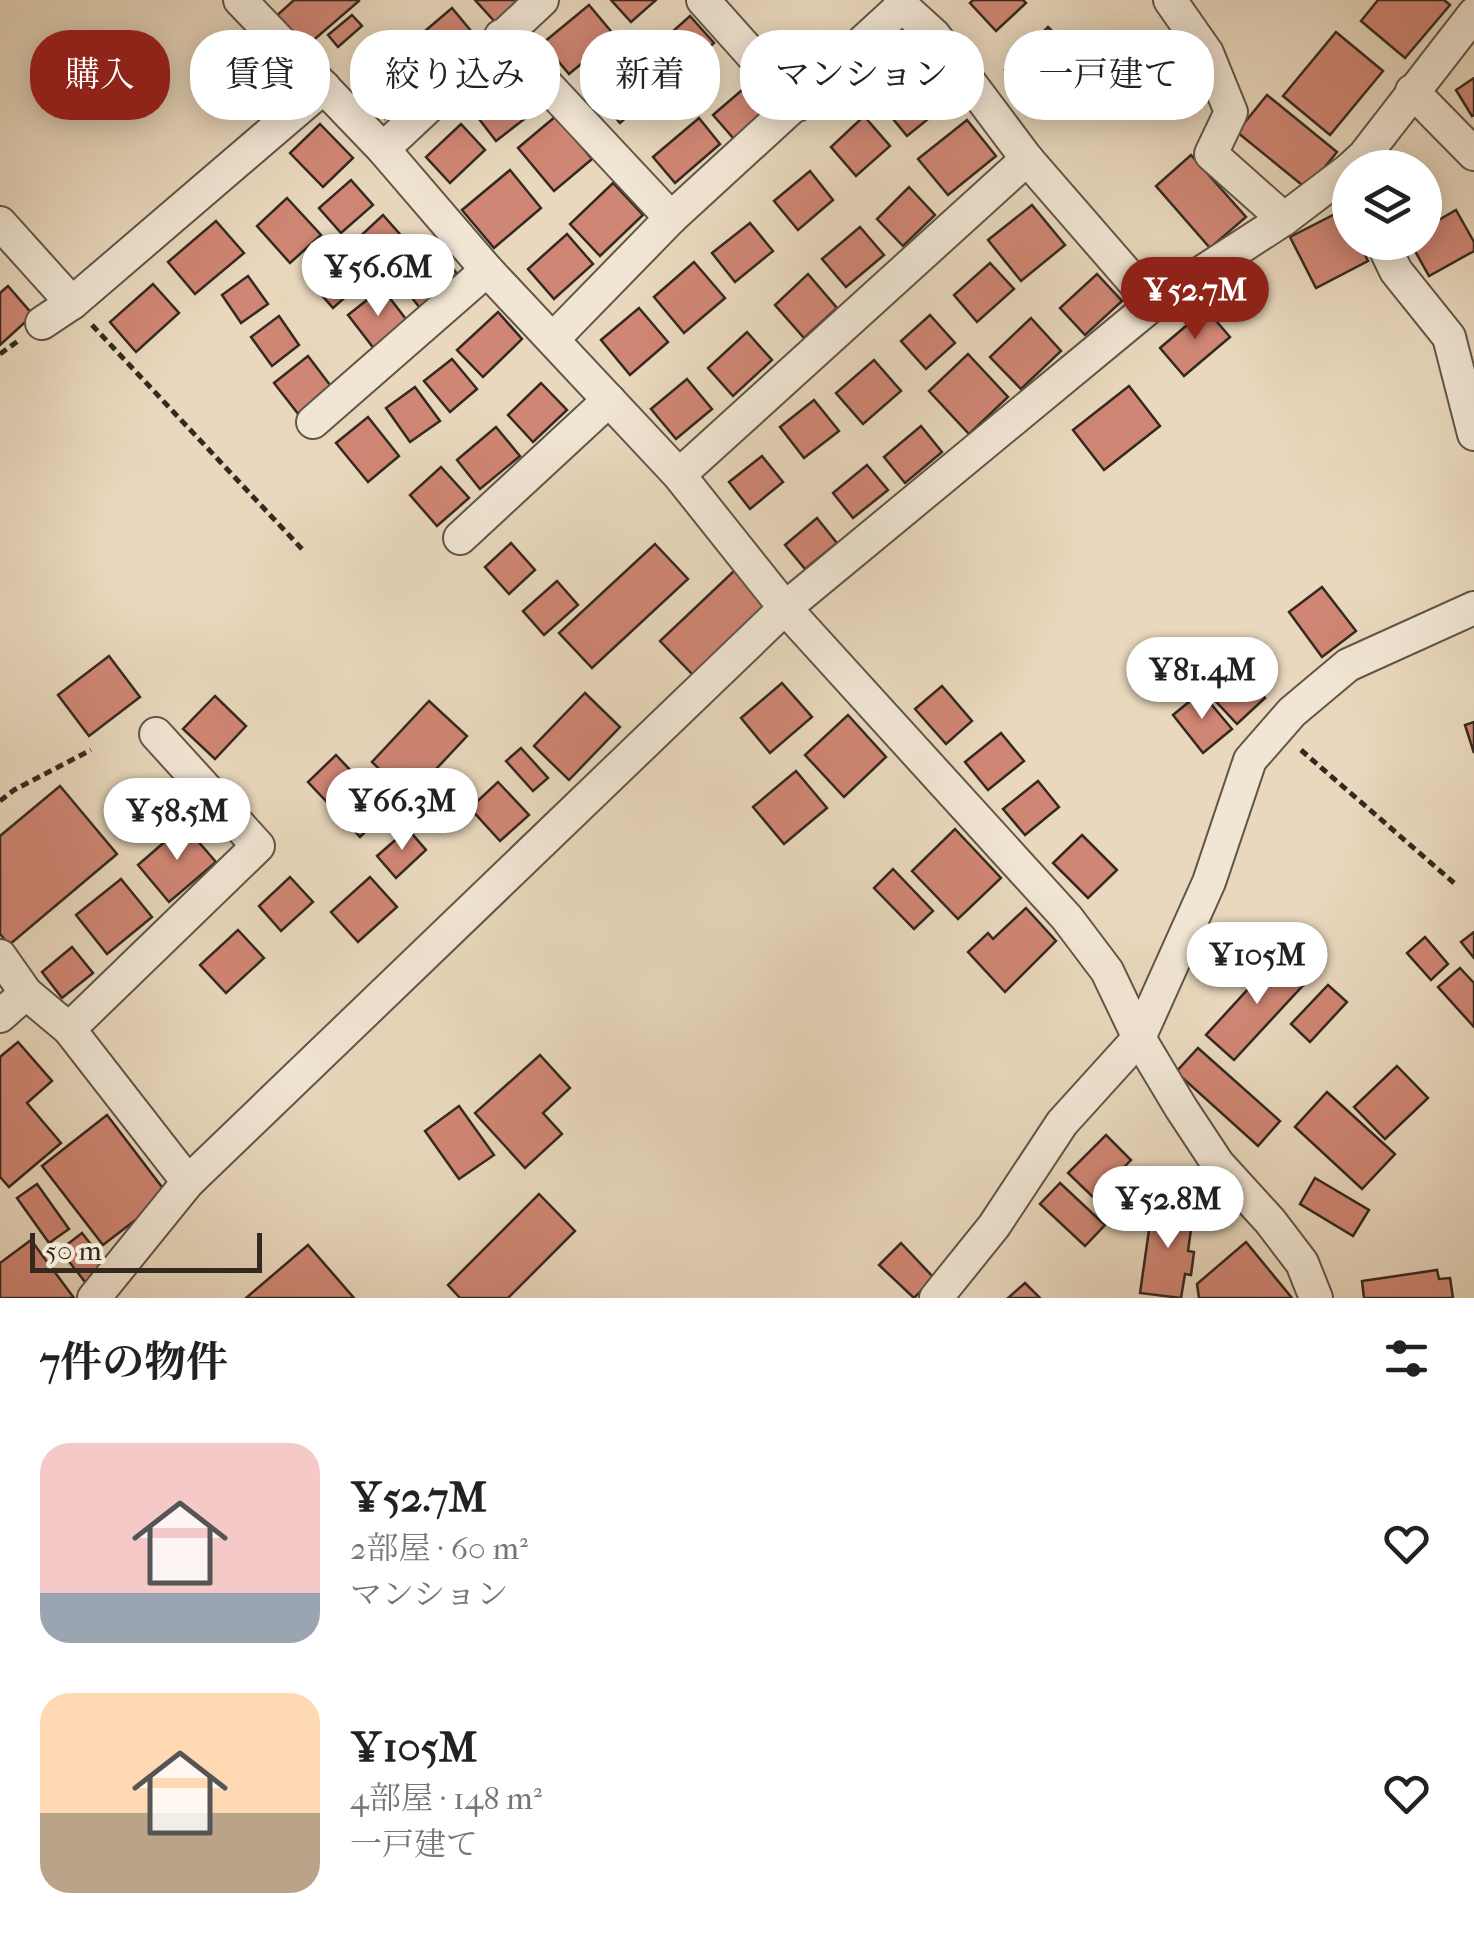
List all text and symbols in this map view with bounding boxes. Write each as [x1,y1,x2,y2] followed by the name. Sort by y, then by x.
[30,30,170,120] chip: 購入
[190,30,330,120] chip: 賃貸
[350,30,560,120] chip: 絞り込み
[580,30,720,120] chip: 新着
[740,30,984,120] chip: マンション
[1004,30,1214,120] chip: 一戸建て
[1332,150,1442,260] map controls
[1332,150,1442,260] button: layers
[297,234,459,319] pin: ¥56.6M
[324,248,432,285] text: ¥56.6M
[1114,257,1276,342] pin: ¥52.7M
[1143,271,1247,308] text: ¥52.7M
[1121,637,1283,722] pin: ¥81.4M
[1148,651,1256,688] text: ¥81.4M
[321,768,483,853] pin: ¥66.3M
[96,778,258,863] pin: ¥58.5M
[348,782,456,819] text: ¥66.3M
[126,792,228,829] text: ¥58.5M
[1187,922,1327,1007] pin: ¥105M
[1209,936,1305,973] text: ¥105M
[1087,1166,1249,1251] pin: ¥52.8M
[1115,1180,1221,1217] text: ¥52.8M
[30,1228,262,1272] scale bar
[45,1234,102,1267] text: 50 m
[1379,1331,1434,1386] icon: filters
[40,1338,228,1387] text: 7件の物件
[350,1473,487,1522] text: ¥52.7M
[120,1483,240,1603] icon: home
[1379,1516,1434,1571] icon: heart
[350,1530,528,1567] text: 2部屋 · 60 m²
[350,1576,509,1613] text: マンション
[350,1723,477,1772] text: ¥105M
[120,1733,240,1853] icon: home
[1379,1766,1434,1821] icon: heart
[350,1780,542,1817] text: 4部屋 · 148 m²
[350,1826,478,1863] text: 一戸建て

